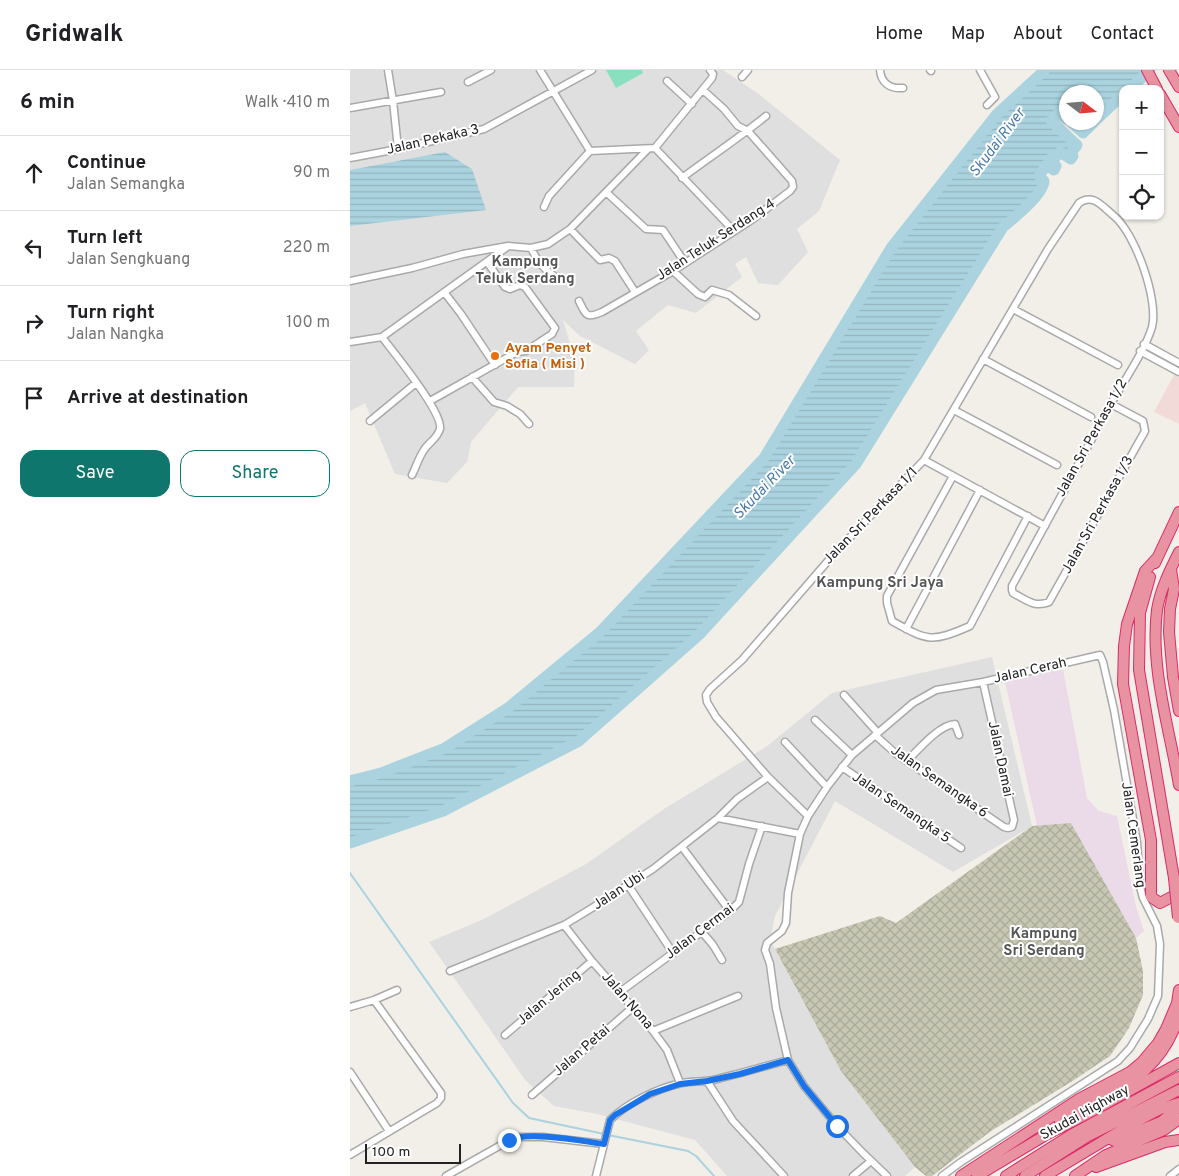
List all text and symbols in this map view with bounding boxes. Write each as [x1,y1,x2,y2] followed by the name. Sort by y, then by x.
[25,20,123,50] text: Gridwalk
[875,23,923,46] text: Home
[951,23,985,46] text: Map
[1013,23,1062,46] text: About
[1090,23,1154,46] text: Contact
[1059,85,1104,130] north arrow
[1119,85,1164,220] map controls
[1119,85,1164,130] button: +
[20,89,75,116] text: 6 min
[245,93,330,113] text: Walk · 410 m
[966,104,1031,181] water label: Skudai River
[385,121,481,159] street label: Jalan Pekaka 3
[1119,130,1164,175] button: −
[67,151,146,175] text: Continue
[20,159,48,187] icon: ahead
[293,163,330,183] text: 90 m
[67,175,185,195] text: Jalan Semangka
[1119,175,1164,220] button: locate
[654,195,778,285] street label: Jalan Teluk Serdang 4
[67,226,143,250] text: Turn left
[20,234,48,262] icon: left
[283,238,330,258] text: 220 m
[67,250,190,270] text: Jalan Sengkuang
[475,253,575,289] district label: Kampung Teluk Serdang
[67,301,155,325] text: Turn right
[20,309,48,337] icon: right
[286,313,330,333] text: 100 m
[67,325,164,345] text: Jalan Nangka
[505,340,591,373] place label: Ayam Penyet Sofia ( Misi )
[489,350,501,362] marker: Ayam Penyet Sofia ( Misi )
[1053,376,1131,500] street label: Jalan Sri Perkasa 1/2
[20,384,48,412] icon: arrive
[67,386,248,410] text: Arrive at destination
[20,450,170,497] button: Save
[180,450,330,497] button: Share
[730,451,801,524] water label: Skudai River
[1059,453,1137,577] street label: Jalan Sri Perkasa 1/3
[820,464,922,568] street label: Jalan Sri Perkasa 1/1
[816,574,944,593] district label: Kampung Sri Jaya
[992,654,1068,688] street label: Jalan Cerah
[984,720,1016,798] street label: Jalan Damai
[887,742,991,822] street label: Jalan Semangka 6
[849,769,953,847] street label: Jalan Semangka 5
[1117,781,1149,889] street label: Jalan Cemerlang
[590,868,648,914] street label: Jalan Ubi
[662,900,738,964] street label: Jalan Cermai
[1003,925,1085,961] district label: Kampung Sri Serdang
[514,967,584,1029] street label: Jalan Jering
[597,969,657,1033] street label: Jalan Nona
[550,1022,614,1080] street label: Jalan Petai
[1038,1082,1132,1144] street label: Skudai Highway
[826,1115,849,1138] route start
[498,1129,521,1152] route end
[365,1141,461,1164] scale bar
[372,1144,410,1161] text: 100 m

